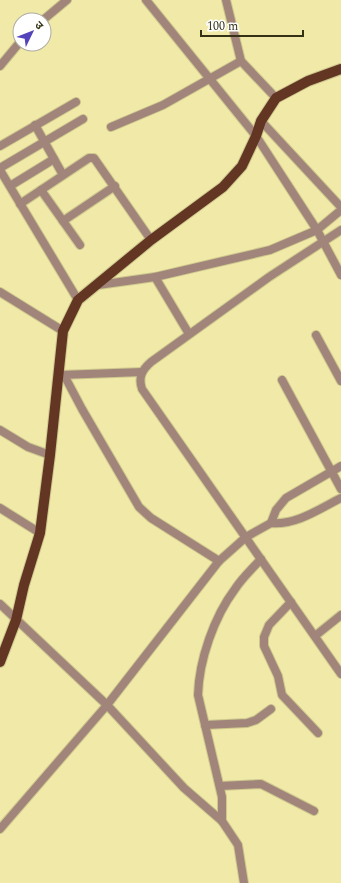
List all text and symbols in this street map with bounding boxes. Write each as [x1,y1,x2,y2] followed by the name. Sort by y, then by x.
[12,12,52,52] north arrow
[201,12,303,38] scale bar
[31,17,48,34] text: उ
[207,17,238,36] text: 100 m

